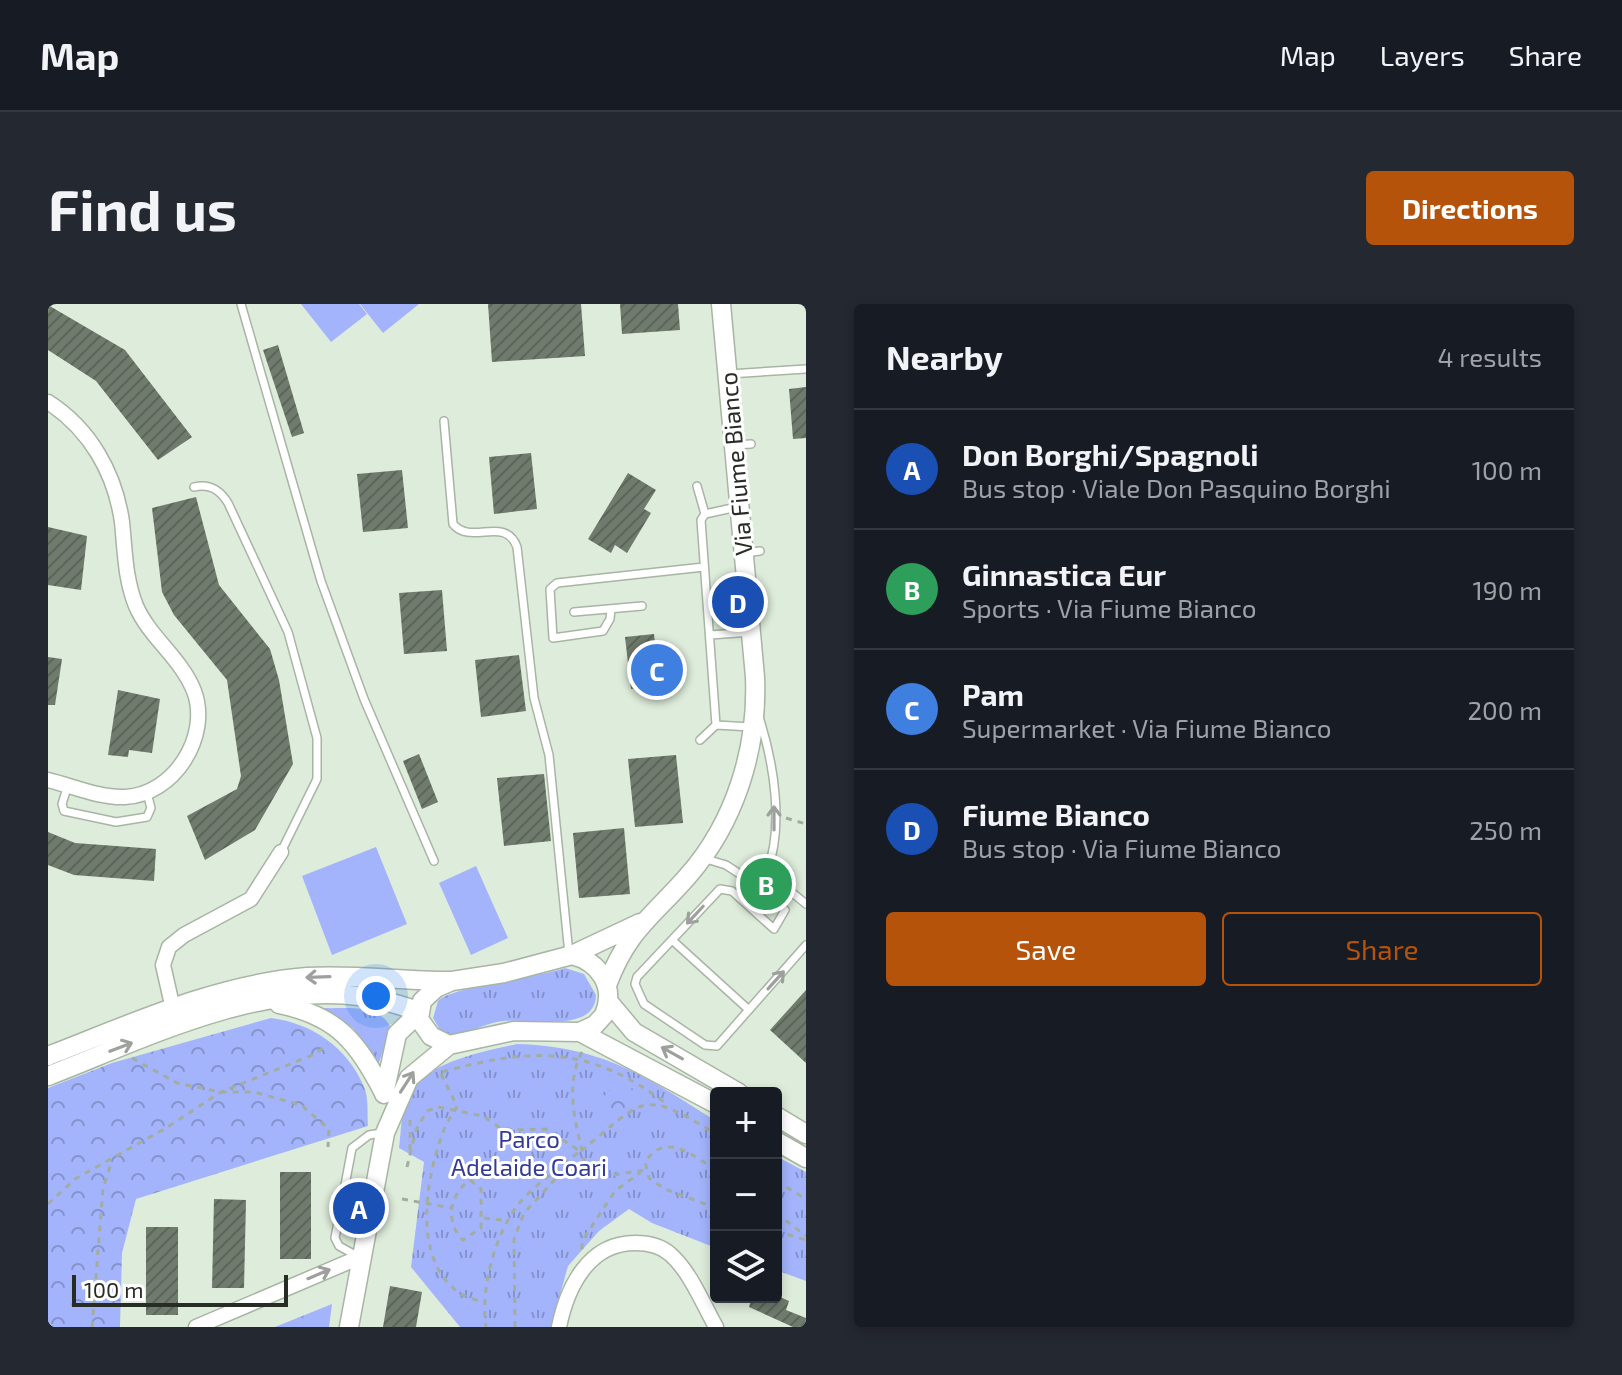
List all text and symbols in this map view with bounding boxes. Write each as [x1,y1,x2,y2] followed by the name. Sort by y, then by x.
[40,32,119,78] text: Map
[1280,38,1336,72] text: Map
[1380,38,1465,72] text: Layers
[1509,38,1582,72] text: Share
[1366,171,1574,245] button: Directions
[48,175,237,242] text: Find us
[886,336,1003,377] text: Nearby
[1437,341,1542,372] text: 4 results
[713,371,757,557] street label: Via Fiume Bianco
[962,436,1259,472] text: Don Borghi/Spagnoli
[904,454,920,485] text: A
[1472,454,1542,485] text: 100 m
[962,472,1391,503] text: Bus stop · Viale Don Pasquino Borghi
[962,556,1166,592] text: Ginnastica Eur
[712,572,764,632] pin: D
[904,574,920,605] text: B
[1473,574,1542,605] text: 190 m
[962,592,1256,623] text: Sports · Via Fiume Bianco
[631,640,683,700] pin: C
[962,676,1024,712] text: Pam
[904,694,920,725] text: C
[1467,694,1542,725] text: 200 m
[962,712,1332,743] text: Supermarket · Via Fiume Bianco
[962,796,1150,832] text: Fiume Bianco
[766,805,782,832] one-way arrow
[903,814,921,845] text: D
[1469,814,1542,845] text: 250 m
[962,832,1281,863] text: Bus stop · Via Fiume Bianco
[740,854,792,914] pin: B
[686,905,704,925] one-way arrow
[886,912,1206,986] button: Save
[1222,912,1542,986] button: Share
[305,970,332,985] one-way arrow
[766,970,784,990] one-way arrow
[356,976,396,1016] your location
[108,1039,133,1054] one-way arrow
[660,1045,684,1060] one-way arrow
[399,1071,416,1093] one-way arrow
[710,1087,782,1303] map controls
[710,1087,782,1159] button: +
[451,1124,607,1181] park label: Parco Adelaide Coari
[710,1159,782,1231] button: −
[333,1178,385,1238] pin: A
[710,1231,782,1303] button: layers
[306,1266,331,1281] one-way arrow
[72,1271,288,1307] scale bar
[84,1276,143,1302] text: 100 m

